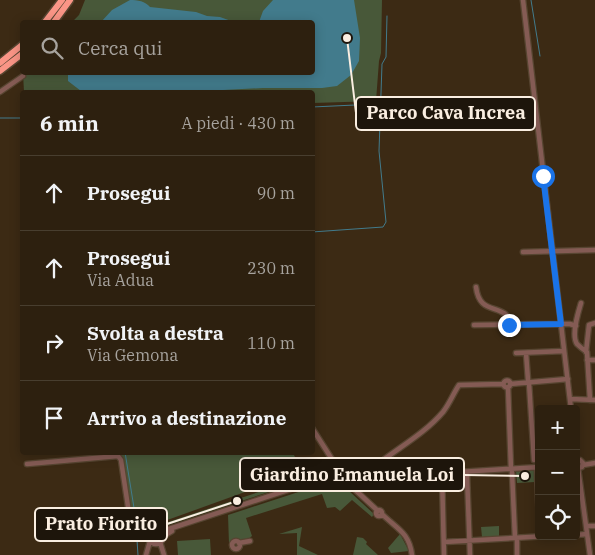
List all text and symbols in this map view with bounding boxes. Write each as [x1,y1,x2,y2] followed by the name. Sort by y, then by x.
[20,20,315,75] search box
[38,34,66,62] icon: search
[78,36,162,60] text: Cerca qui
[356,97,535,130] callout: Parco Cava Increa
[366,101,526,124] text: Parco Cava Increa
[40,109,99,137] text: 6 min
[182,113,295,133] text: A piedi · 430 m
[532,165,555,188] route start
[40,179,68,207] icon: ahead
[87,181,170,205] text: Prosegui
[257,183,295,203] text: 90 m
[87,246,170,270] text: Prosegui
[40,254,68,282] icon: ahead
[247,258,295,278] text: 230 m
[87,270,154,290] text: Via Adua
[498,314,521,337] route end
[87,321,224,345] text: Svolta a destra
[40,329,68,357] icon: right
[247,333,295,353] text: 110 m
[87,345,178,365] text: Via Gemona
[40,404,68,432] icon: arrive
[535,405,580,540] map controls
[535,405,580,450] button: +
[87,406,286,430] text: Arrivo a destinazione
[535,450,580,495] button: −
[240,458,464,491] callout: Giardino Emanuela Loi
[250,463,454,486] text: Giardino Emanuela Loi
[535,495,580,540] button: locate
[35,508,167,541] callout: Prato Fiorito
[45,512,157,535] text: Prato Fiorito

